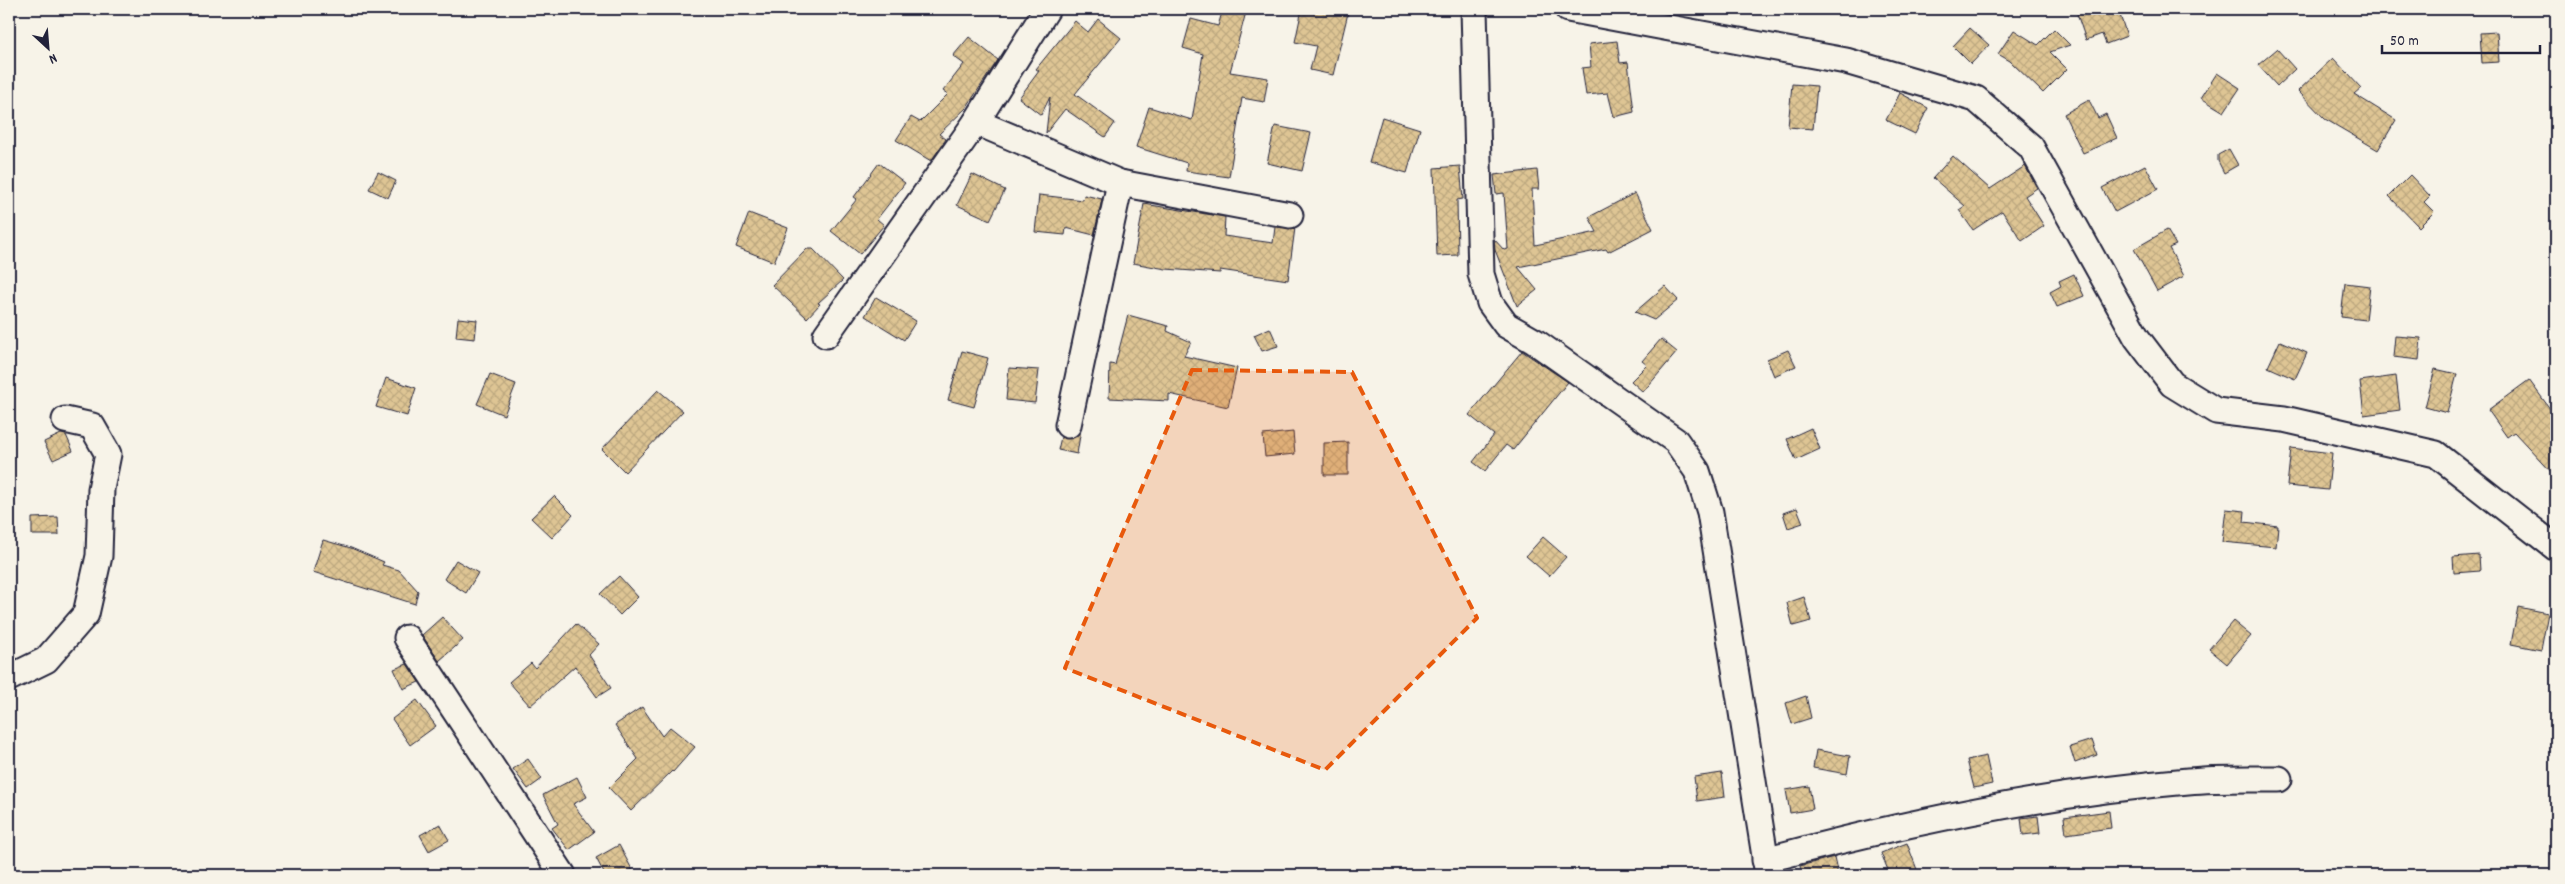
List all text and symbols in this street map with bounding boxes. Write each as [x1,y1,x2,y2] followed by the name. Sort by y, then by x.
[22,22,72,72] north arrow
[2382,22,2540,54] scale bar
[2390,31,2419,53] text: 50 m
[45,47,60,68] text: N

